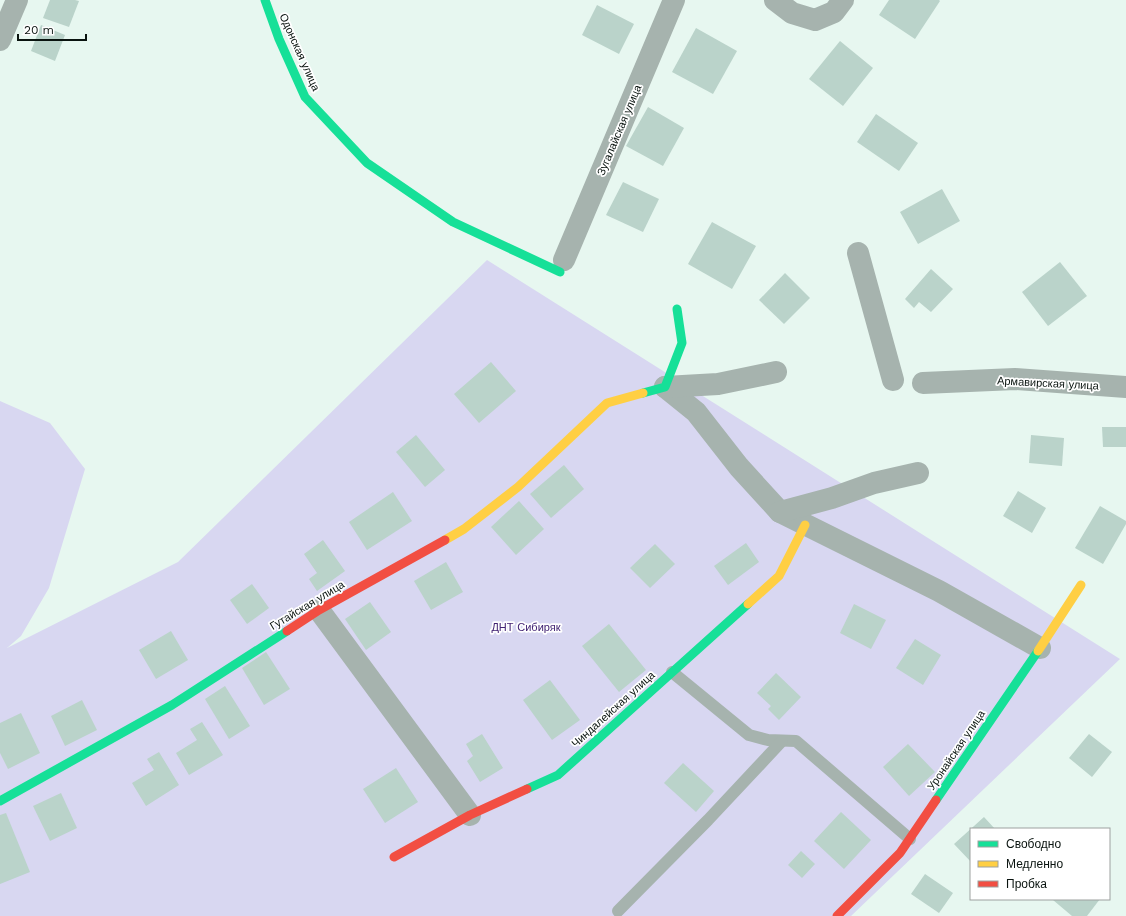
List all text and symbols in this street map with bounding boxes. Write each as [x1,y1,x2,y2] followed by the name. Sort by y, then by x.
[277,11,323,94] street label: Одонская улица
[18,16,86,42] scale bar
[24,23,54,37] text: 20 m
[594,82,645,178] street label: Зугалайская улица
[997,374,1100,393] street label: Армавирская улица
[268,578,348,633] street label: Гутайская улица
[491,621,561,634] park label: ДНТ Сибиряк
[569,668,658,750] street label: Чиндалейская улица
[925,707,988,793] street label: Уронайская улица
[970,828,1110,900] legend
[1006,837,1061,851] text: Свободно
[1006,857,1063,871] text: Медленно
[1006,877,1047,891] text: Пробка

